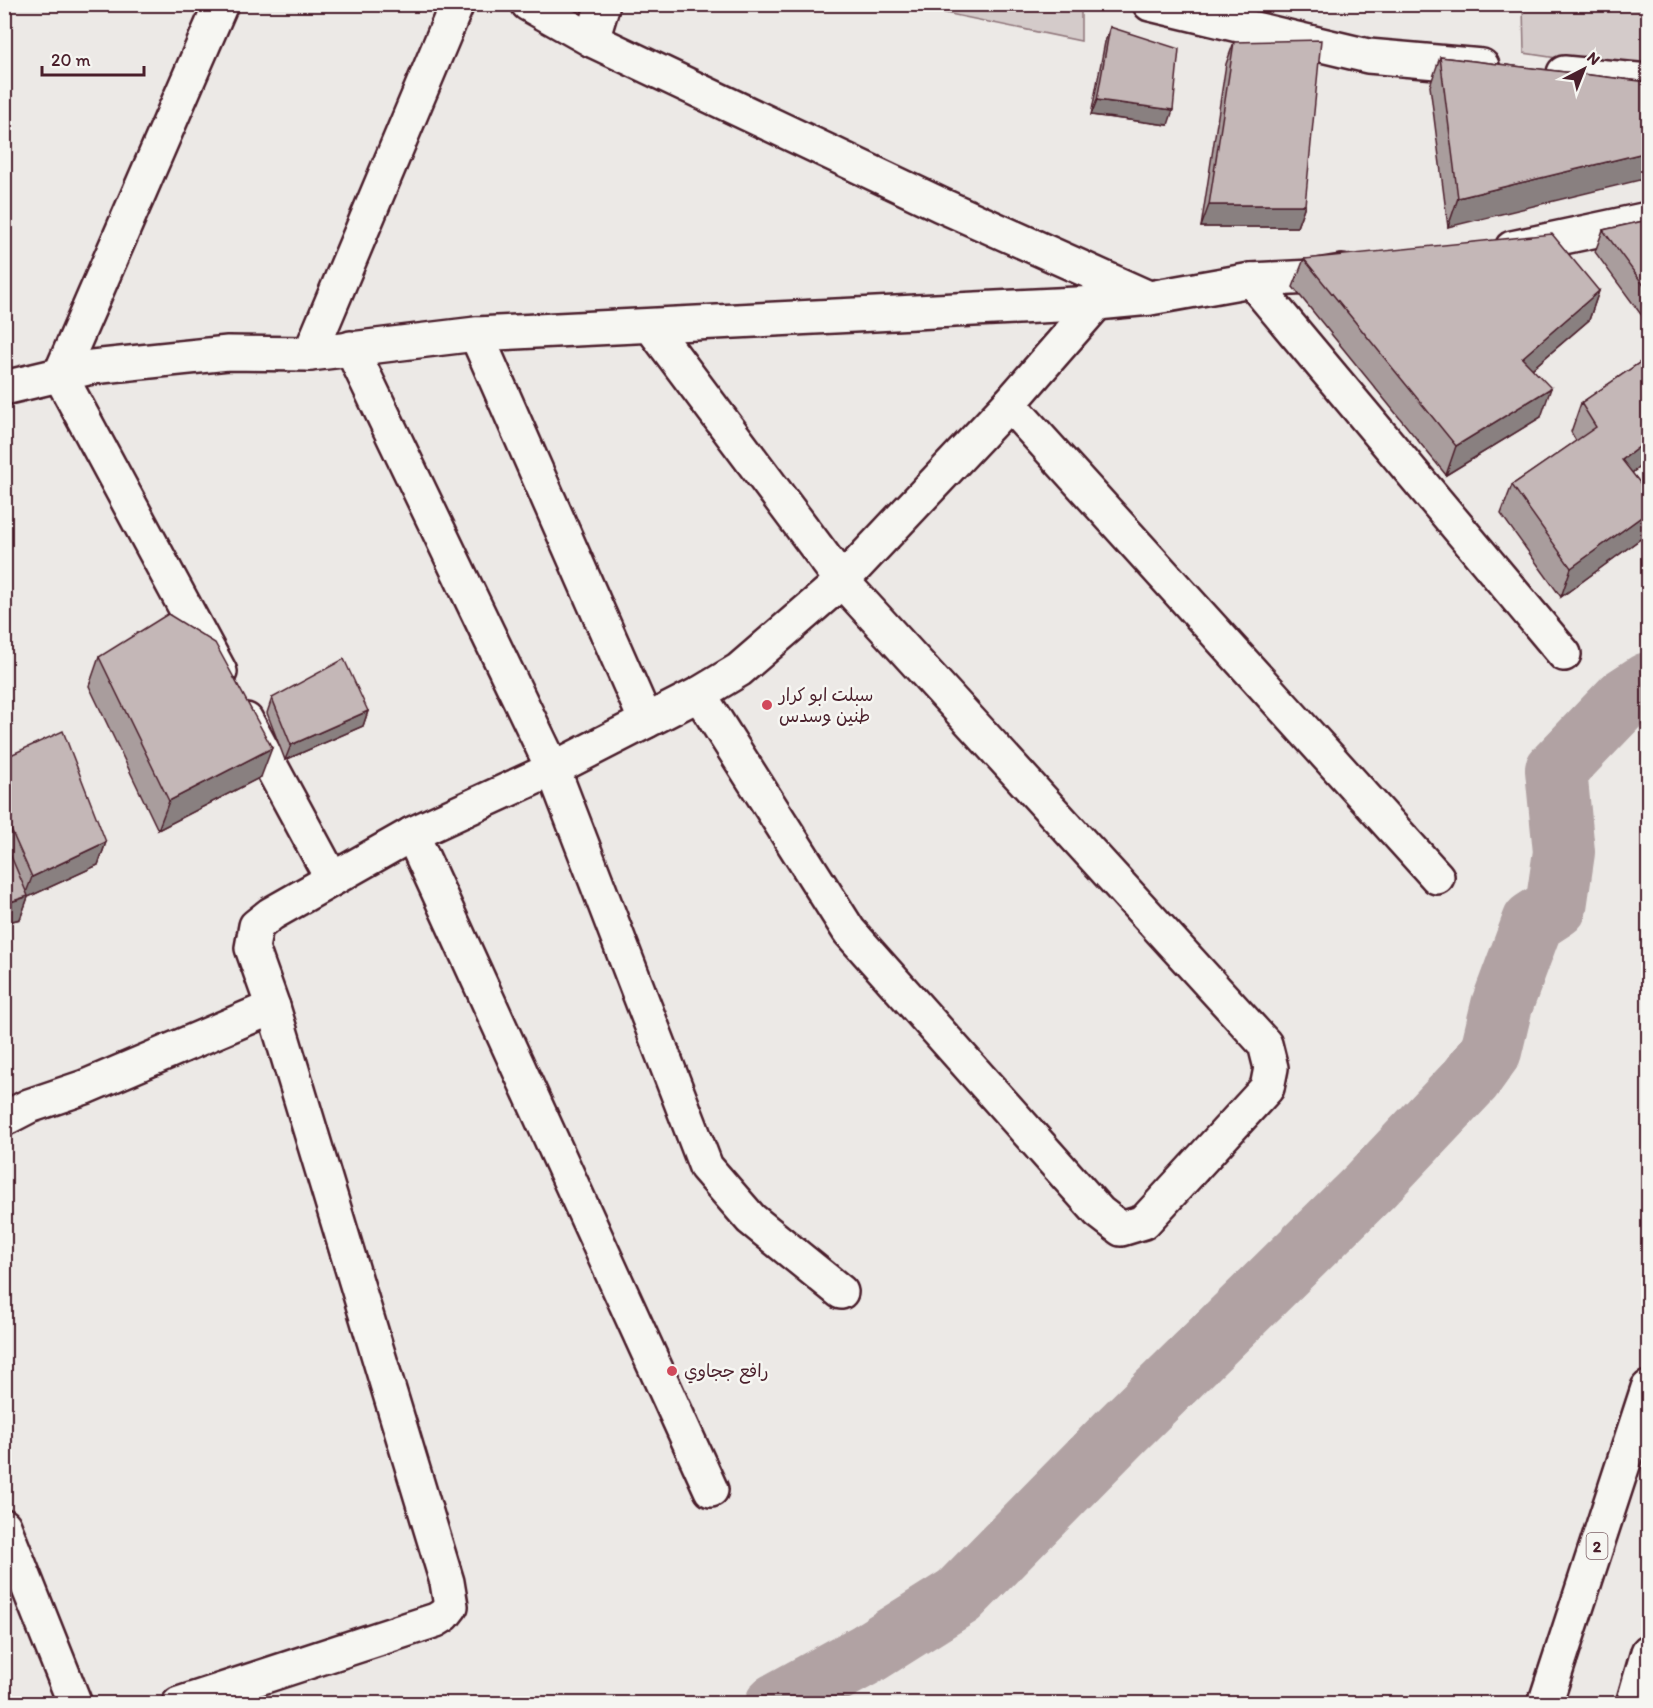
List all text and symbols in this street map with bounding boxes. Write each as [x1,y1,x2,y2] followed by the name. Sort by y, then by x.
[42,39,144,77] scale bar
[1554,39,1614,99] north arrow
[1583,48,1604,69] text: N
[51,49,91,71] text: 20 m
[777,684,874,727] place label: سبلت ابو كرار طنين وسدس
[760,698,774,712] marker: سبلت ابو كرار طنين وسدس
[684,1360,769,1384] place label: رافع ججاوي
[665,1364,679,1378] marker: رافع ججاوي
[1586,1533,1608,1559] road number: 2

